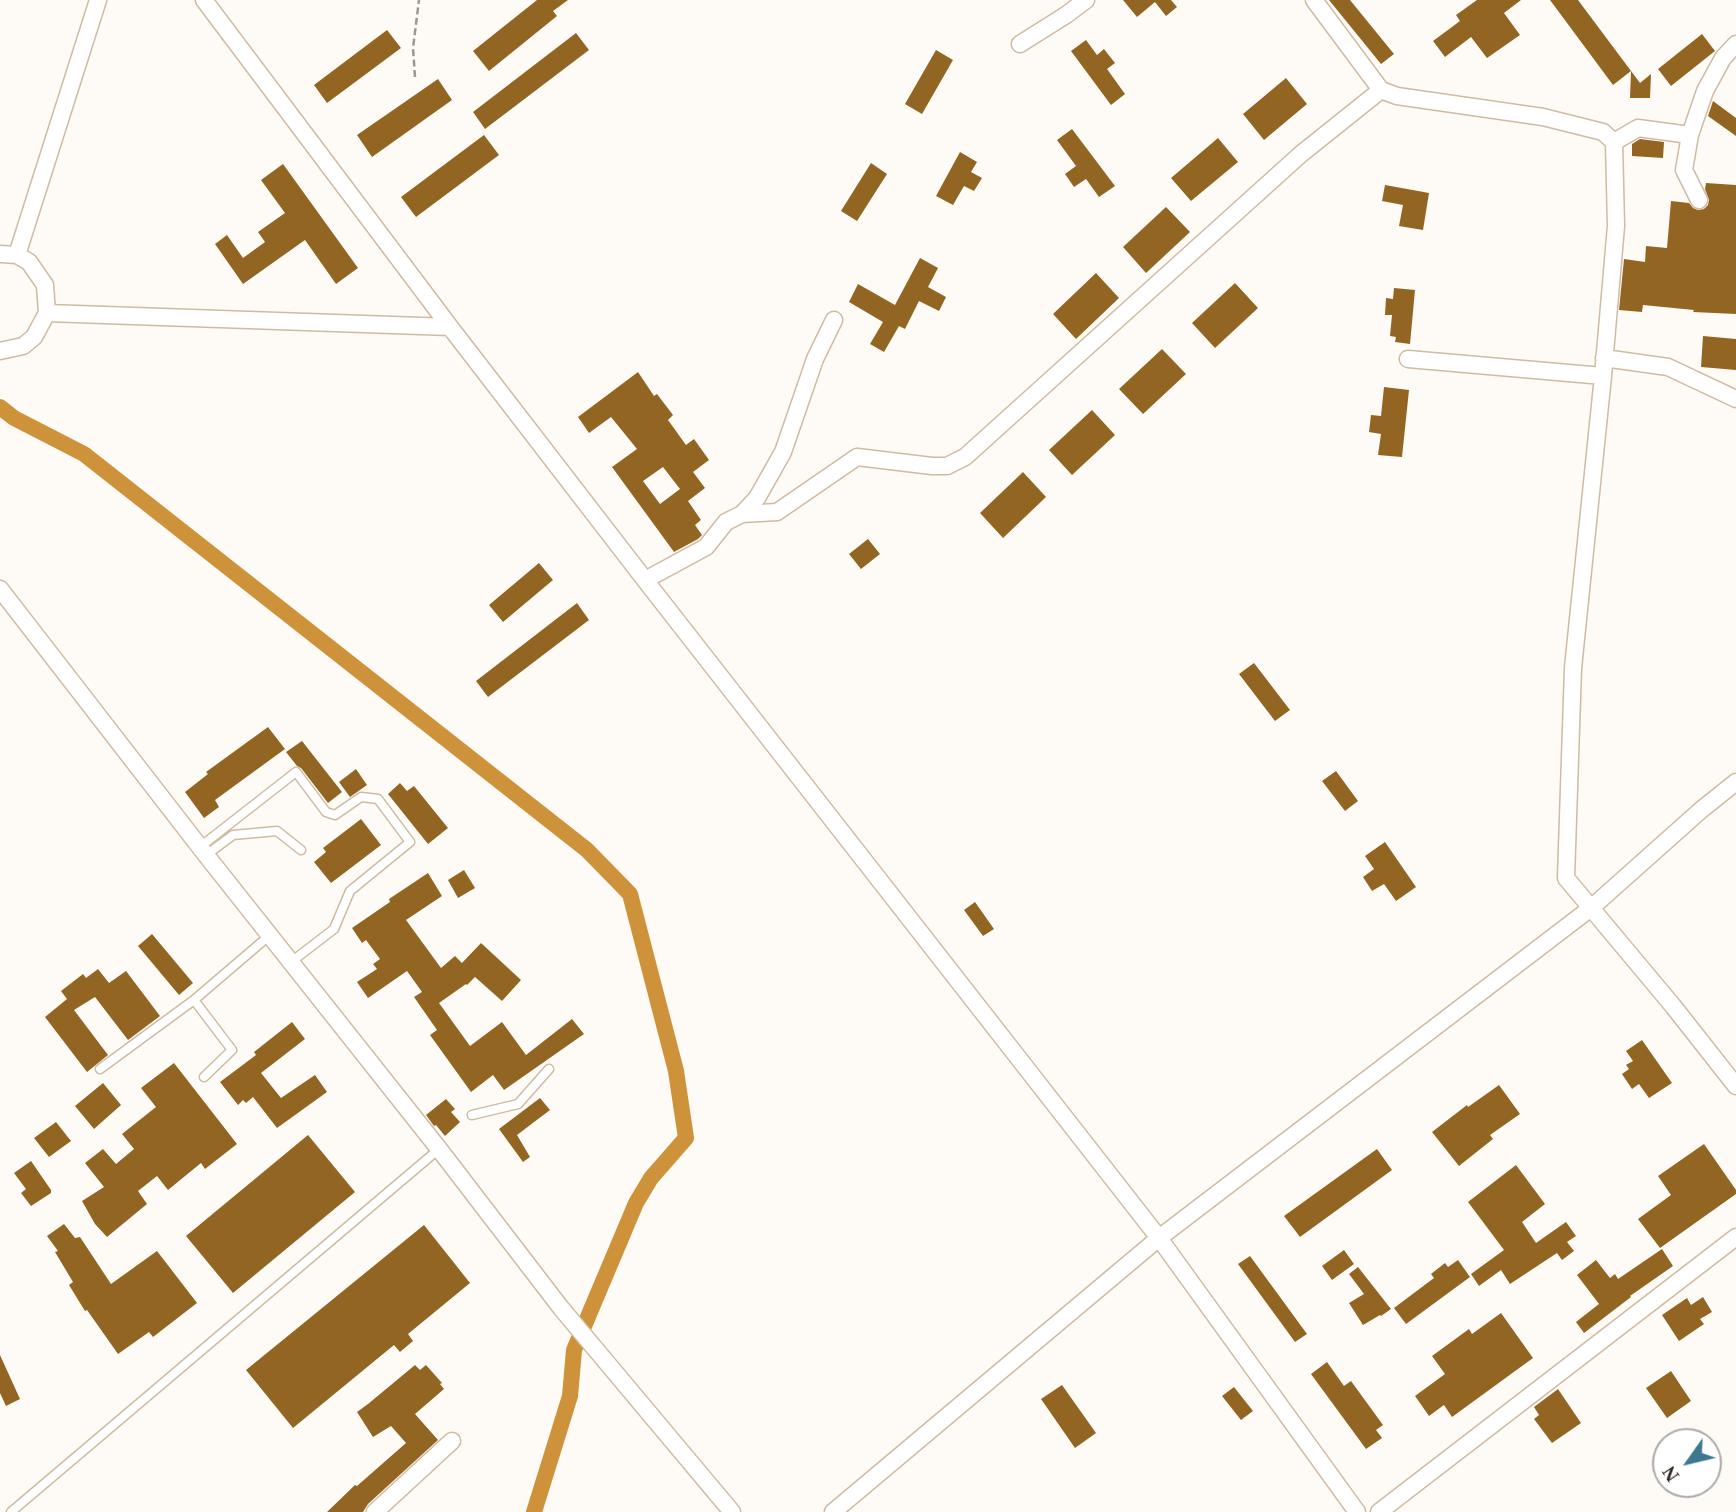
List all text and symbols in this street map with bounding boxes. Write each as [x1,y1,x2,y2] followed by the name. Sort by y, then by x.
[1652,1428,1722,1498] north arrow
[1658,1462,1683,1485] text: N

